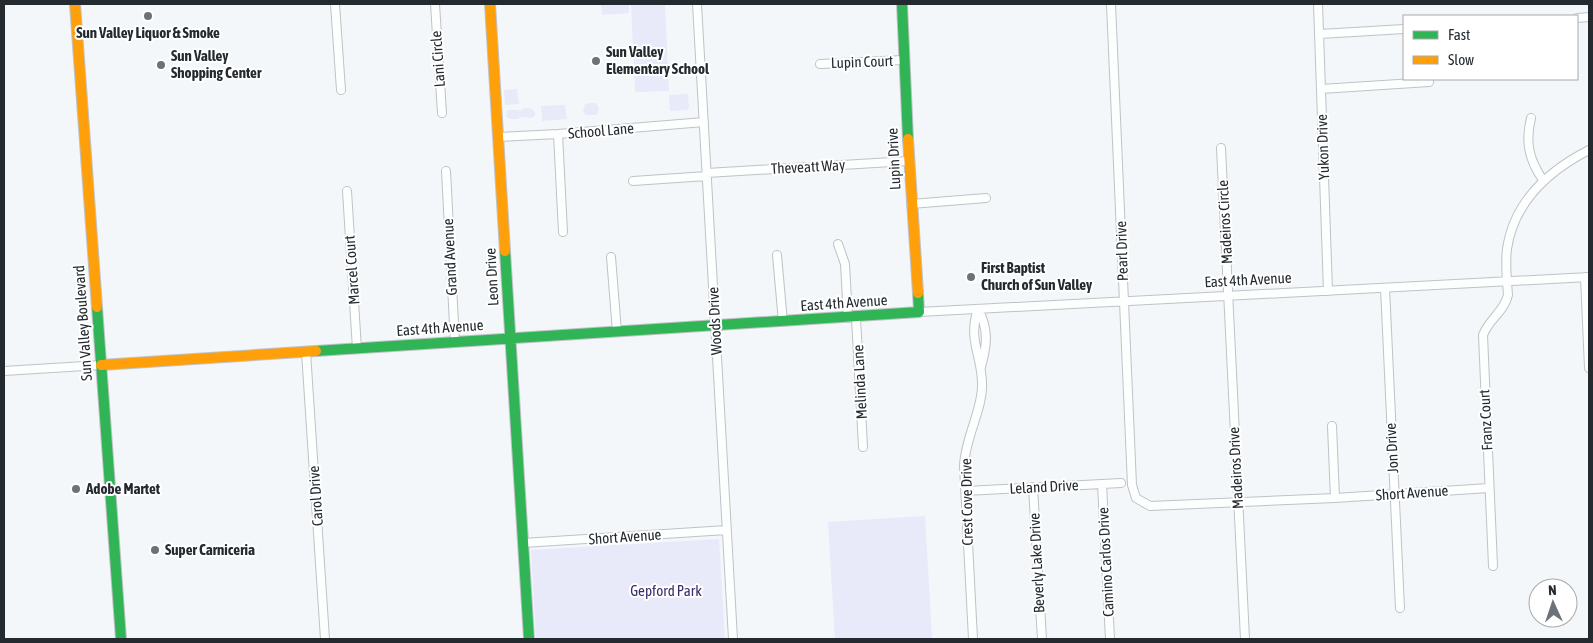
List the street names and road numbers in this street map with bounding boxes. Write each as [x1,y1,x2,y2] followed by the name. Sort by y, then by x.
[427,30,448,88] street label: Lani Circle
[830,52,894,71] street label: Lupin Court
[1313,114,1332,180] street label: Yukon Drive
[567,119,635,142] street label: School Lane
[883,127,904,190] street label: Lupin Drive
[770,156,846,177] street label: Theveatt Way
[1214,179,1235,264] street label: Madeiros Circle
[439,218,460,296] street label: Grand Avenue
[1112,220,1131,282] street label: Pearl Drive
[341,235,362,305] street label: Marcel Court
[481,247,502,306] street label: Leon Drive
[70,265,95,381] street label: Sun Valley Boulevard
[1204,269,1292,290] street label: East 4th Avenue
[704,286,725,355] street label: Woods Drive
[800,291,888,314] street label: East 4th Avenue
[396,316,484,339] street label: East 4th Avenue
[849,344,870,420] street label: Melinda Lane
[1475,389,1496,451] street label: Franz Court
[1382,422,1401,474] street label: Jon Drive
[1225,426,1246,510] street label: Madeiros Drive
[957,458,976,546] street label: Crest Cove Drive
[305,465,326,527] street label: Carol Drive
[1009,476,1079,497] street label: Leland Drive
[1375,481,1449,504] street label: Short Avenue
[1094,507,1117,617] street label: Camino Carlos Drive
[1025,512,1048,613] street label: Beverly Lake Drive
[588,525,662,548] street label: Short Avenue

